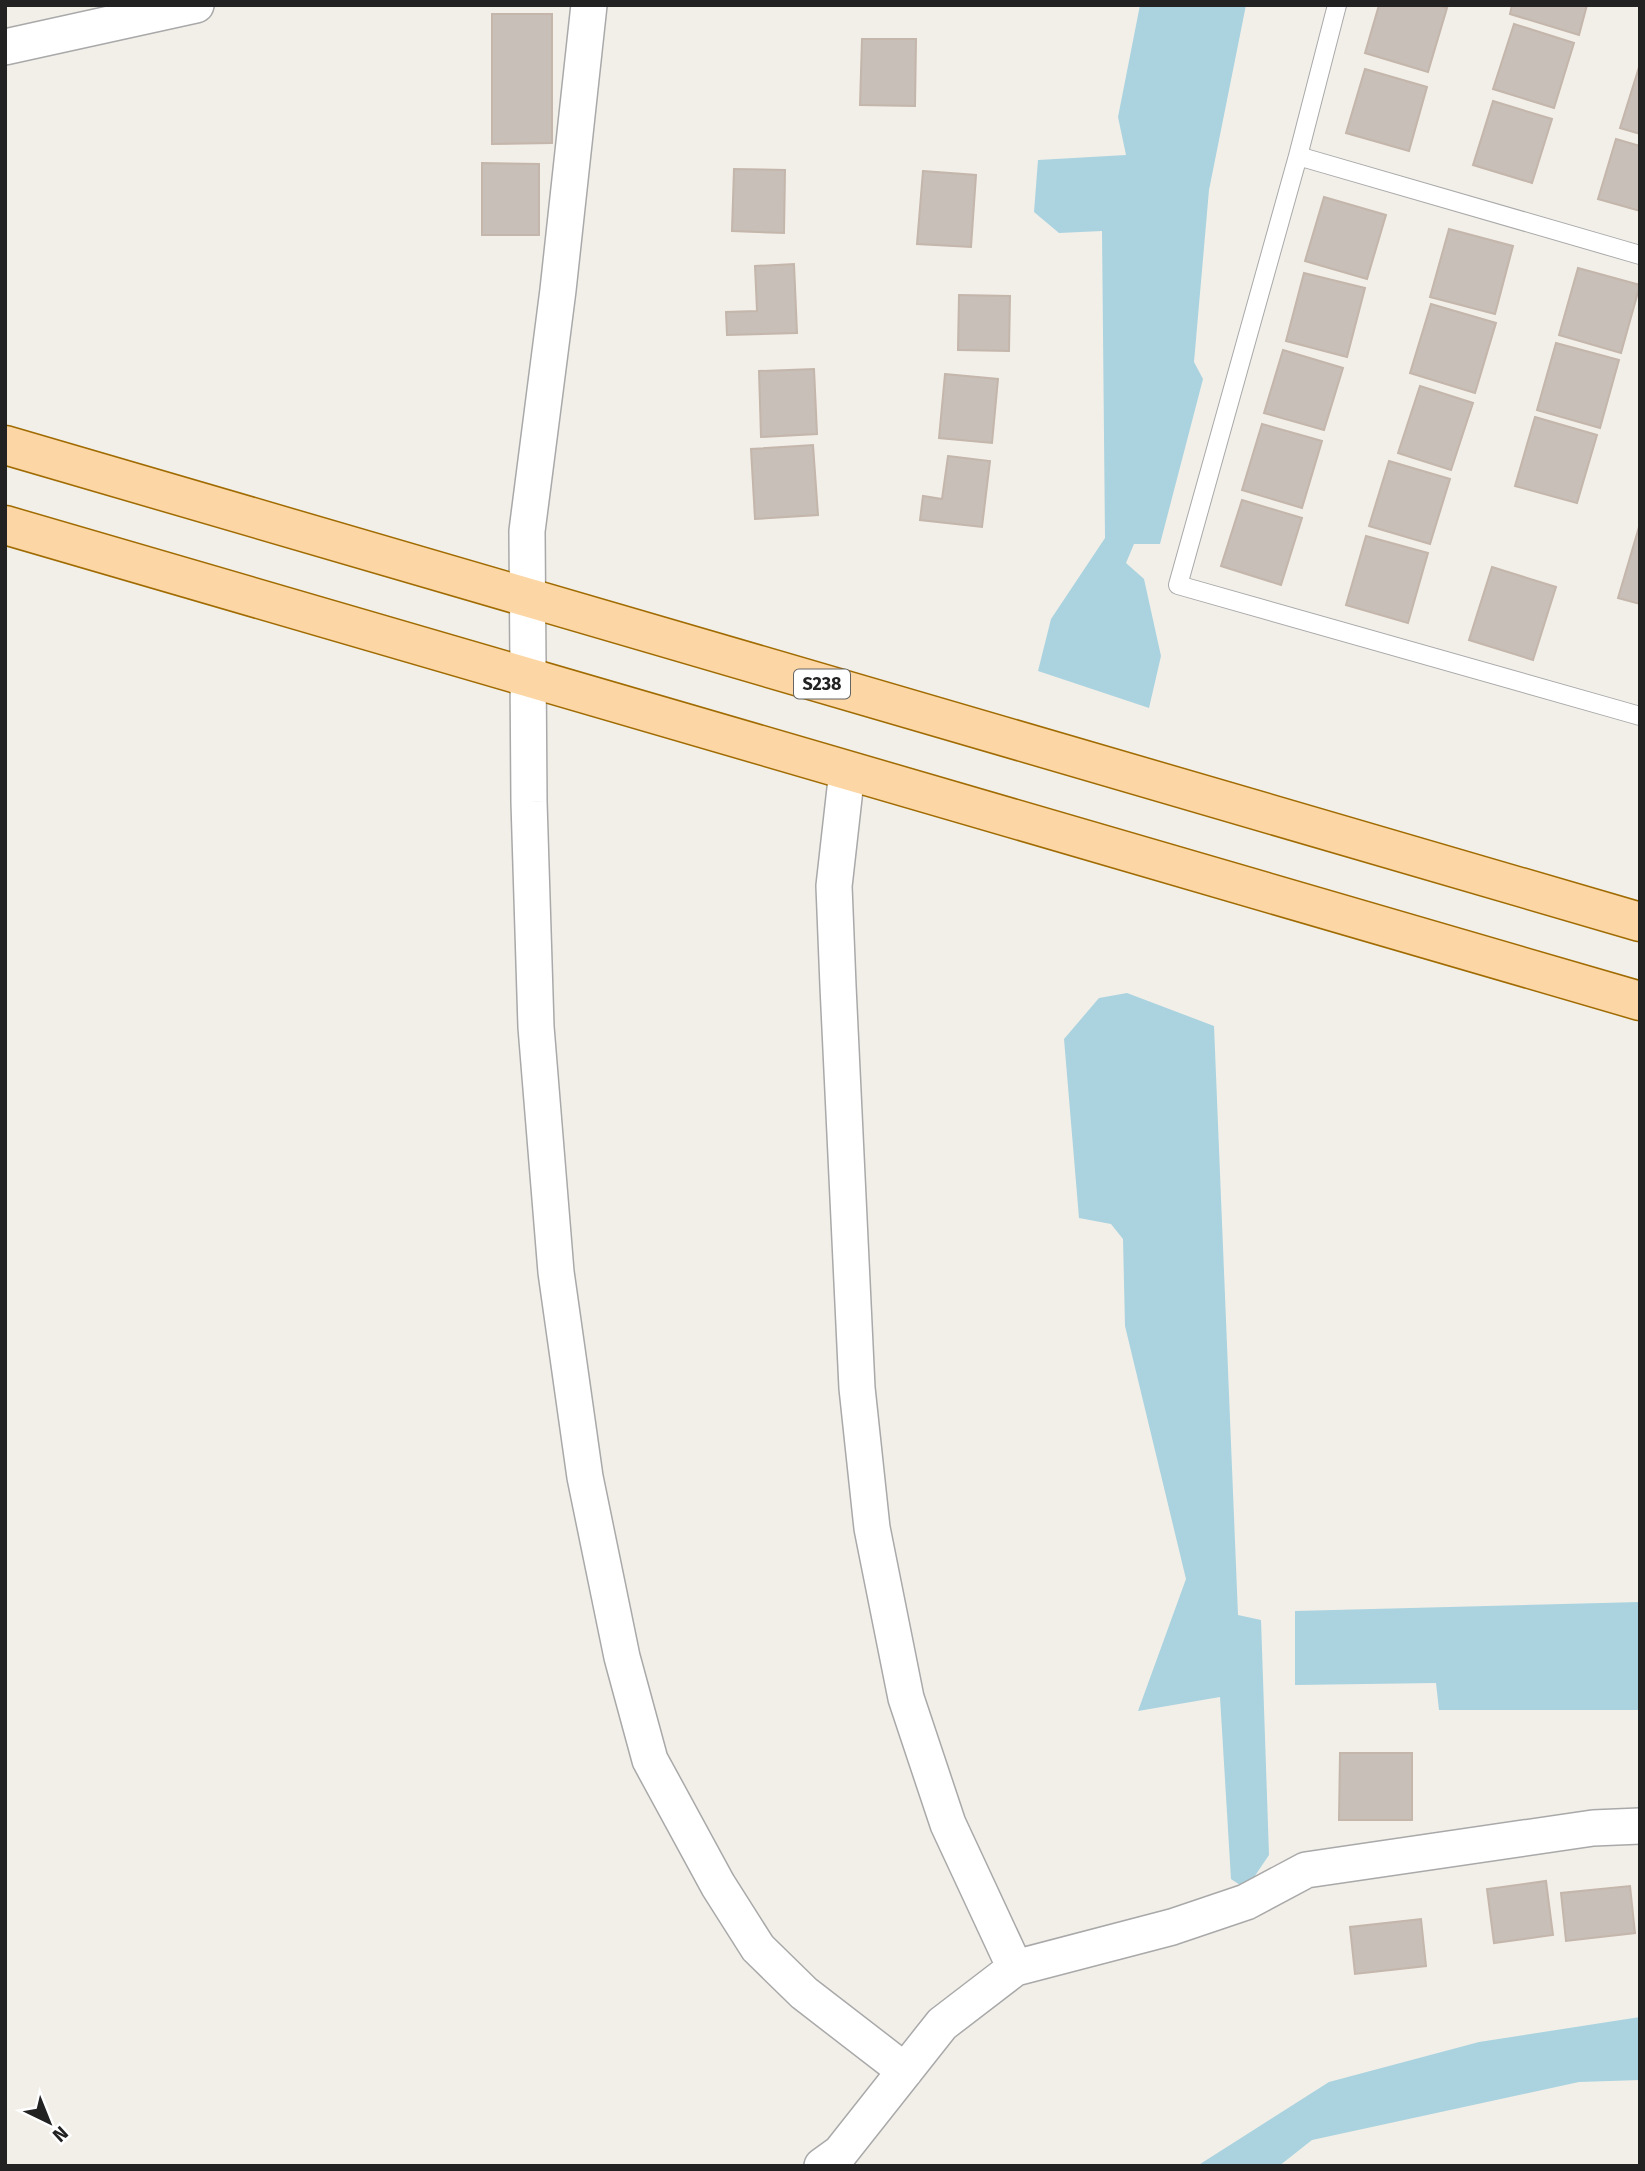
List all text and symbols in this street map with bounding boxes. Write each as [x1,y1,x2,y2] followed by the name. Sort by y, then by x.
[794,670,850,698] road number: S238
[14,2087,84,2157] north arrow
[48,2121,73,2147] text: N

